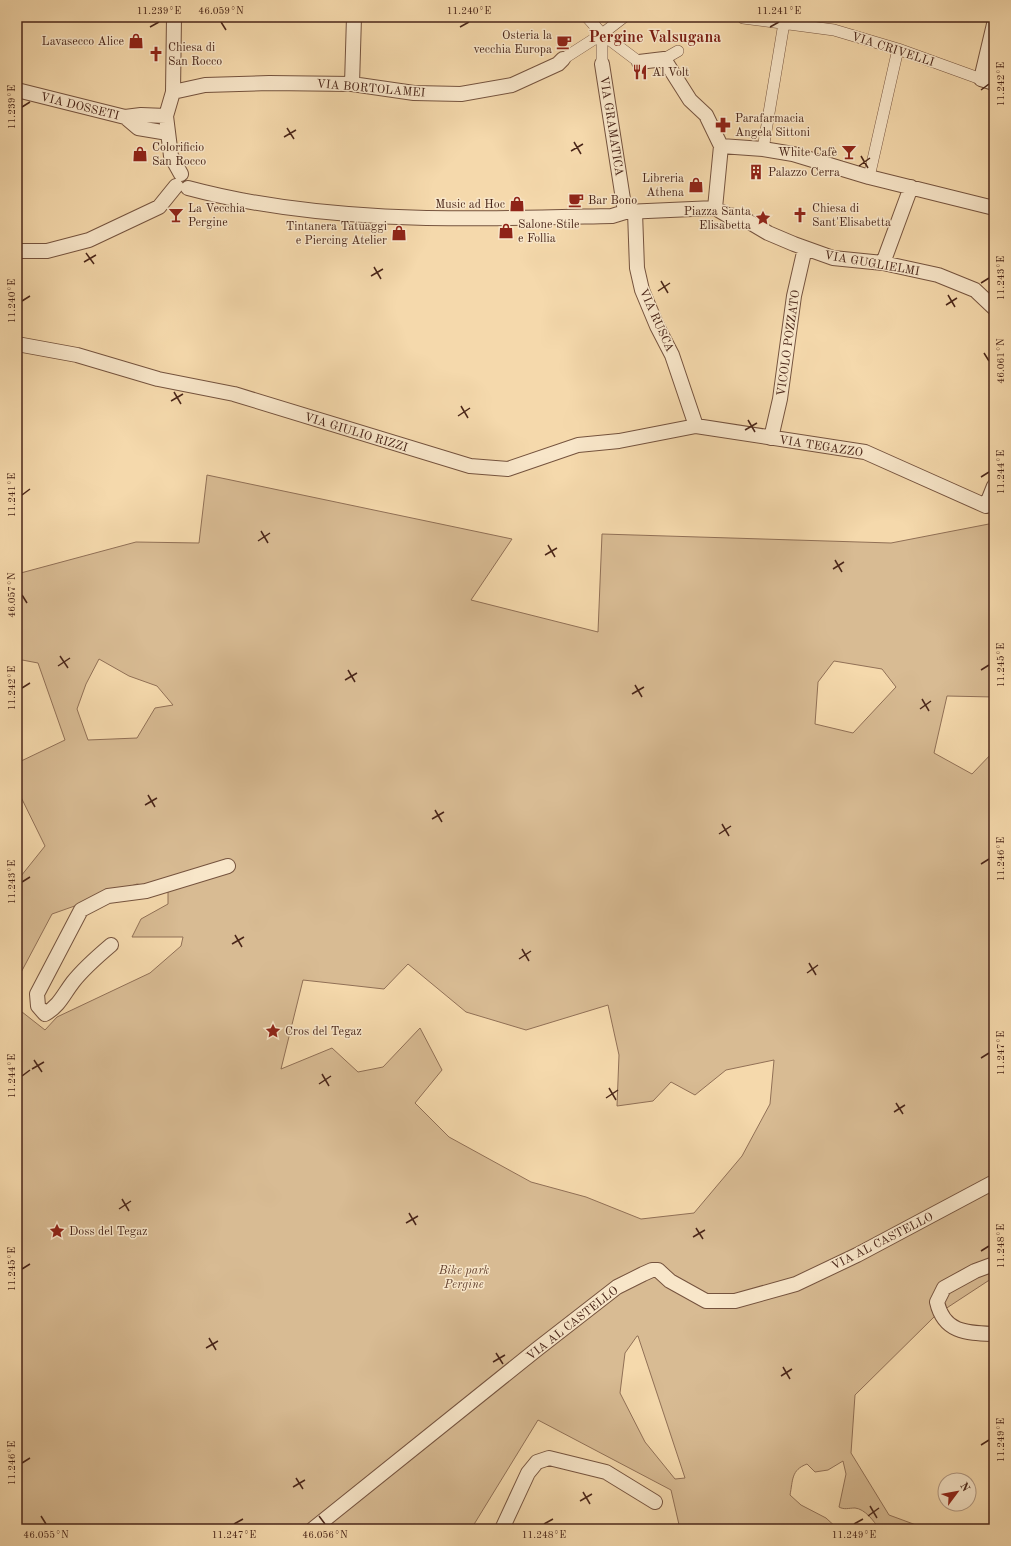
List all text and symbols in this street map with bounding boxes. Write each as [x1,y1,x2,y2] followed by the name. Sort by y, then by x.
[137,6,181,16] text: 11.239°E
[198,6,244,16] text: 46.059°N
[447,6,491,16] text: 11.240°E
[757,6,801,16] text: 11.241°E
[473,30,552,56] place label: Osteria la vecchia Europa
[589,30,722,46] district label: Pergine Valsugana
[850,31,936,69] street label: VIA CRIVELLI
[127,32,145,50] shop icon: Lavasecco Alice
[555,33,573,51] cafe icon: Osteria la vecchia Europa
[42,36,124,48] place label: Lavasecco Alice
[168,42,222,68] place label: Chiesa di San Rocco
[147,45,165,63] church icon: Chiesa di San Rocco
[996,62,1006,106] text: 11.242°E
[631,63,649,81] restaurant icon: Al Volt
[652,67,689,79] place label: Al Volt
[597,75,625,177] street label: VIA GRAMATICA
[316,78,426,100] street label: VIA BORTOLAMEI
[7,85,17,129] text: 11.239°E
[39,91,121,123] street label: VIA DOSSETI
[735,113,810,139] place label: Parafarmacia Angela Sittoni
[714,116,732,134] pharmacy icon: Parafarmacia Angela Sittoni
[152,142,206,168] place label: Colorificio San Rocco
[840,143,858,161] bar icon: White Cafè
[131,145,149,163] shop icon: Colorificio San Rocco
[778,147,837,159] place label: White Cafè
[747,163,765,181] building icon: Palazzo Cerra
[768,167,840,179] place label: Palazzo Cerra
[642,173,684,199] place label: Libreria Athena
[687,176,705,194] shop icon: Libreria Athena
[567,191,585,209] cafe icon: Bar Bono
[508,195,526,213] shop icon: Music ad Hoc
[588,195,637,207] place label: Bar Bono
[435,199,505,211] place label: Music ad Hoc
[188,203,245,229] place label: La Vecchia Pergine
[812,203,891,229] place label: Chiesa di Sant'Elisabetta
[167,206,185,224] bar icon: La Vecchia Pergine
[684,206,751,232] place label: Piazza Santa Elisabetta
[791,206,809,224] church icon: Chiesa di Sant'Elisabetta
[754,209,772,227] place icon: Piazza Santa Elisabetta
[518,219,580,245] place label: Salone Stile e Follia
[286,221,387,247] place label: Tintanera Tatuaggi e Piercing Atelier
[497,222,515,240] shop icon: Salone Stile e Follia
[390,224,408,242] shop icon: Tintanera Tatuaggi e Piercing Atelier
[823,250,921,278] street label: VIA GUGLIELMI
[996,256,1006,300] text: 11.243°E
[7,279,17,323] text: 11.240°E
[637,287,675,354] street label: VIA RUSCA
[776,289,802,397] street label: VICOLO POZZATO
[996,338,1006,384] text: 46.061°N
[303,412,409,454] street label: VIA GIULIO RIZZI
[778,434,864,460] street label: VIA TEGAZZO
[996,450,1006,494] text: 11.244°E
[7,473,17,517] text: 11.241°E
[7,572,17,618] text: 46.057°N
[996,643,1006,687] text: 11.245°E
[7,666,17,710] text: 11.242°E
[996,837,1006,881] text: 11.246°E
[7,860,17,904] text: 11.243°E
[264,1022,282,1040] place icon: Cros del Tegaz
[285,1026,362,1038] place label: Cros del Tegaz
[996,1031,1006,1075] text: 11.247°E
[7,1054,17,1098] text: 11.244°E
[830,1211,935,1273] street label: VIA AL CASTELLO
[48,1222,66,1240] place icon: Doss del Tegaz
[996,1224,1006,1268] text: 11.248°E
[69,1226,147,1238] place label: Doss del Tegaz
[7,1247,17,1291] text: 11.245°E
[438,1265,489,1291] park label: Bike park Pergine
[525,1284,621,1363] street label: VIA AL CASTELLO
[996,1418,1006,1462] text: 11.249°E
[7,1441,17,1485] text: 11.246°E
[937,1472,977,1512] north arrow
[957,1481,971,1494] text: N
[23,1530,69,1540] text: 46.055°N
[212,1530,256,1540] text: 11.247°E
[302,1530,348,1540] text: 46.056°N
[522,1530,566,1540] text: 11.248°E
[832,1530,876,1540] text: 11.249°E

